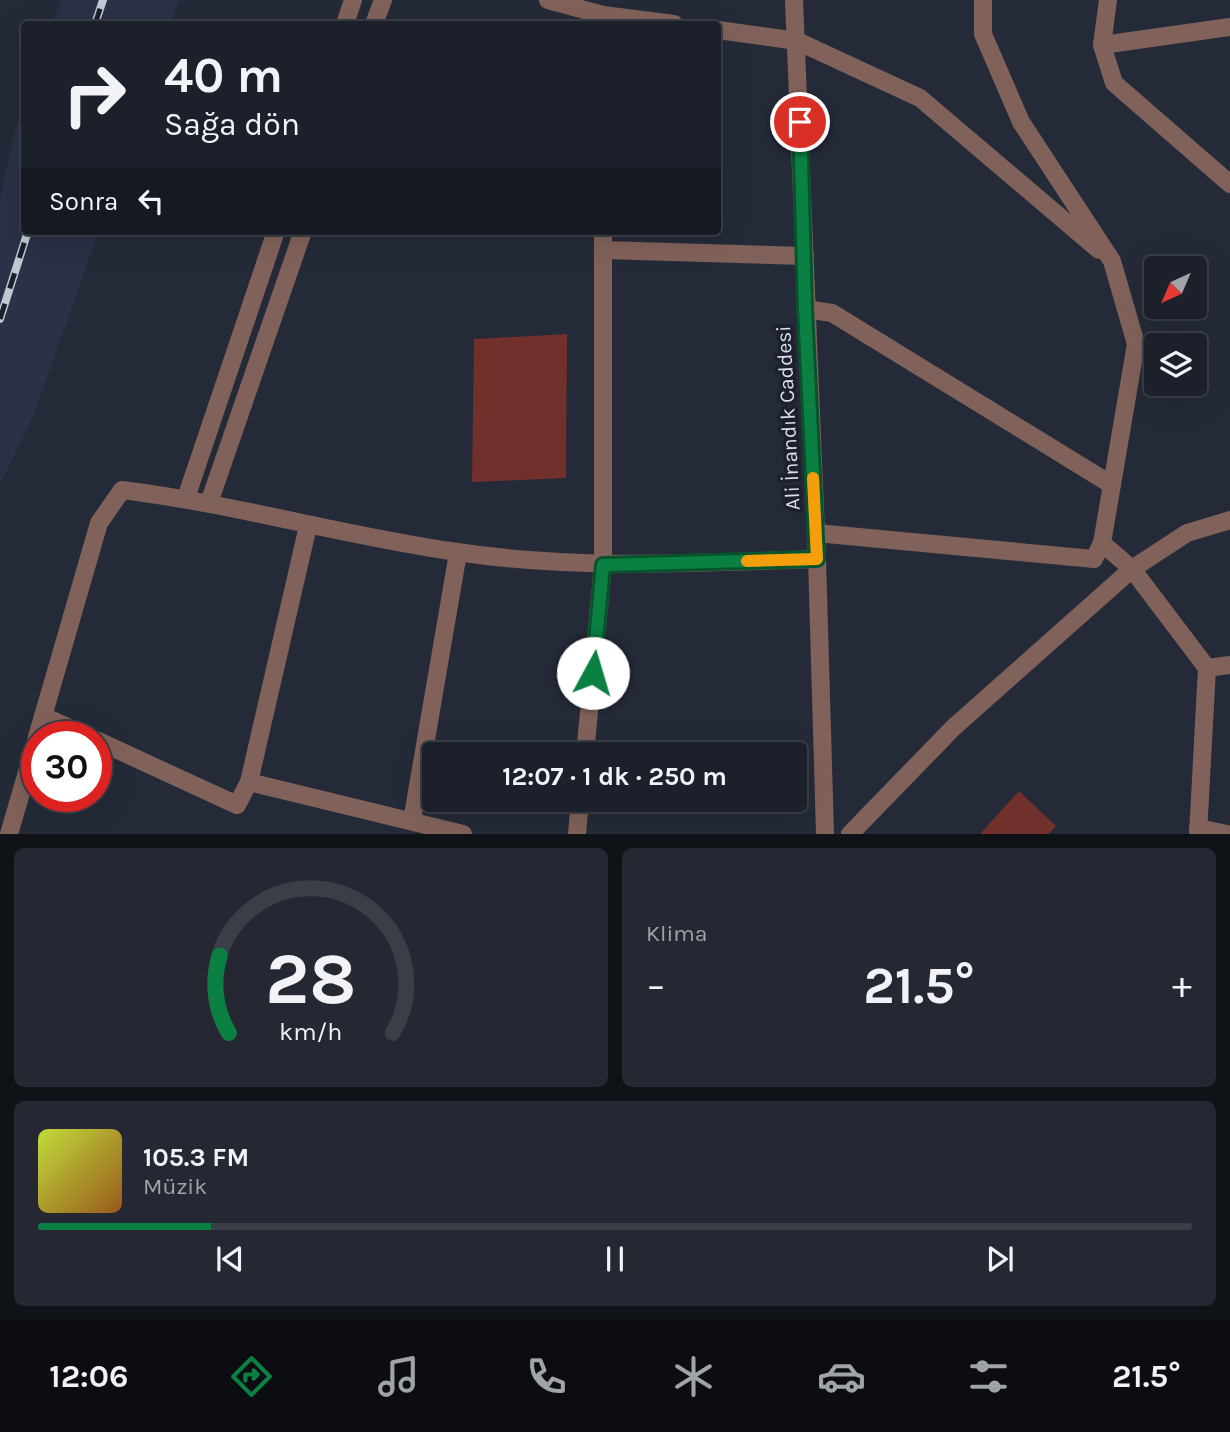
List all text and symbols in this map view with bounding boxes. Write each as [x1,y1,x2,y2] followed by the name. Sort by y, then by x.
[164,47,283,104] text: 40 m
[49,49,140,140] icon: right
[770,92,830,152] pin
[781,103,819,141] icon: arrive
[164,106,300,143] text: Sağa dön
[132,182,170,220] icon: left
[49,186,118,217] text: Sonra
[1144,256,1208,318] north arrow
[1144,256,1207,396] map controls
[771,325,805,511] street label: Ali İnandık Caddesi
[1144,333,1207,396] button: layers
[556,636,630,710] position arrow
[21,721,112,812] speed limit sign: 30
[502,761,727,792] text: 12:07 · 1 dk · 250 m
[646,920,707,947] text: Klima
[265,937,357,1022] text: 28
[863,955,975,1016] text: 21.5°
[646,963,666,1008] text: −
[1172,963,1192,1008] text: +
[279,1017,343,1046] text: km/h
[143,1142,249,1173] text: 105.3 FM
[143,1173,207,1200] text: Müzik
[211,1240,249,1278] icon: previous
[596,1240,634,1278] icon: pause
[981,1240,1019,1278] icon: next
[227,1352,276,1401] icon: directions
[374,1352,423,1401] icon: music
[522,1352,571,1401] icon: phone
[669,1352,718,1401] icon: climate
[817,1352,866,1401] icon: car
[964,1352,1013,1401] icon: filters
[49,1358,128,1395] text: 12:06
[1112,1358,1181,1395] text: 21.5°

